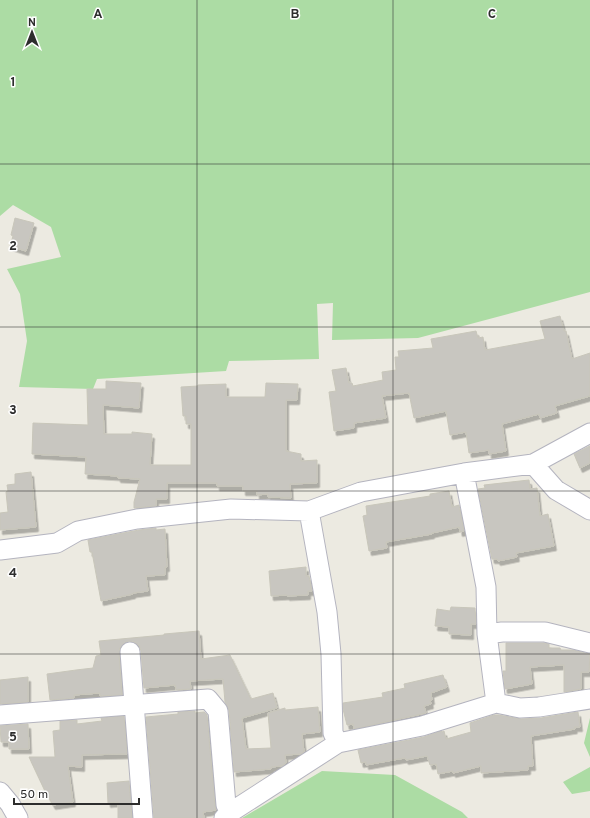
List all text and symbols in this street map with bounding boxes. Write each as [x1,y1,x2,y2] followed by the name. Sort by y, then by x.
[93,7,103,23] text: A
[291,7,300,23] text: B
[488,7,496,23] text: C
[12,12,52,52] north arrow
[28,16,36,30] text: N
[10,75,16,91] text: 1
[9,239,17,255] text: 2
[9,403,17,419] text: 3
[9,566,17,582] text: 4
[9,730,17,746] text: 5
[14,780,139,806] scale bar
[20,787,48,803] text: 50 m

